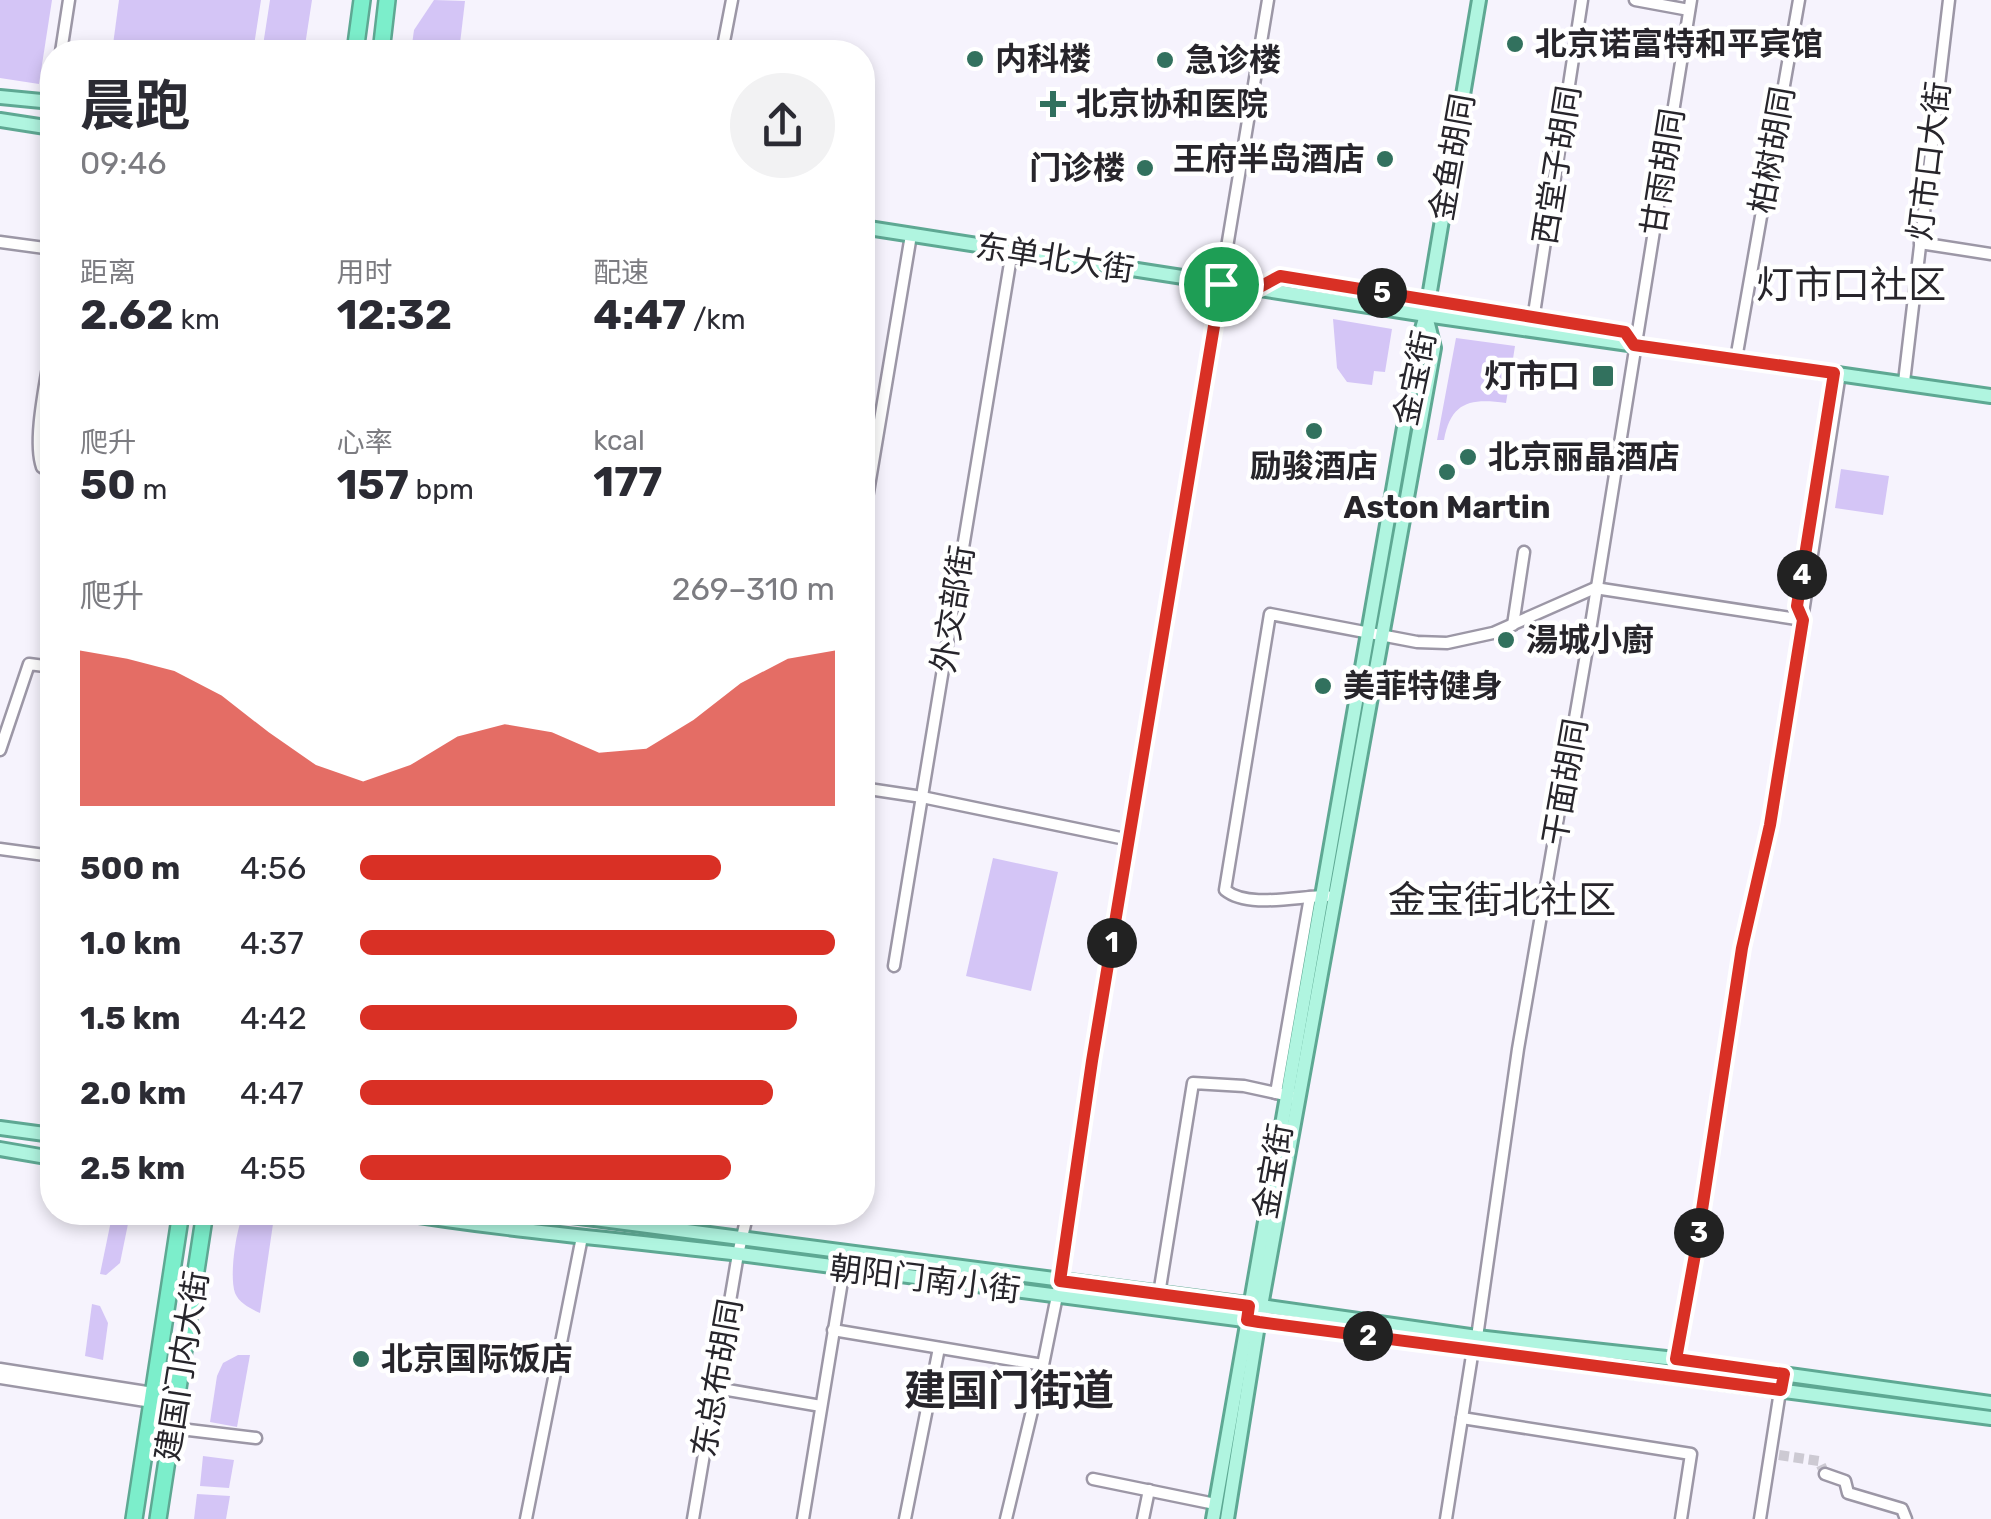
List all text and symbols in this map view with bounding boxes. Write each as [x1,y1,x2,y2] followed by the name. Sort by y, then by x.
[1535,25,1823,63] place label: 北京诺富特和平宾馆
[1504,33,1526,55] marker: 北京诺富特和平宾馆
[995,40,1091,78] place label: 内科楼
[1185,41,1281,79] place label: 急诊楼
[964,48,986,70] marker: 内科楼
[1154,49,1176,71] marker: 急诊楼
[730,73,835,178] button: share
[80,74,190,139] text: 晨跑
[1900,79,1958,243] street label: 灯市口大街
[1526,83,1588,247] street label: 西堂子胡同
[1742,84,1802,216] street label: 柏树胡同
[1076,85,1268,123] place label: 北京协和医院
[1040,91,1066,117] marker: 北京协和医院
[1422,91,1482,223] street label: 金鱼胡同
[1634,106,1692,238] street label: 甘雨胡同
[1173,140,1365,178] place label: 王府半岛酒店
[80,144,167,182] text: 09:46
[1374,148,1396,170] marker: 王府半岛酒店
[1029,149,1125,187] place label: 门诊楼
[1134,157,1156,179] marker: 门诊楼
[973,227,1137,289] street label: 东单北大街
[1179,242,1264,327] pin
[80,256,136,289] text: 距离
[337,256,393,289] text: 用时
[593,256,649,289] text: 配速
[1194,257,1249,312] icon: arrive
[1756,262,1946,308] district label: 灯市口社区
[1357,268,1407,318] pin: 5
[1373,276,1391,309] text: 5
[80,290,174,340] text: 2.62
[337,290,452,340] text: 12:32
[593,290,686,340] text: 4:47
[174,303,220,336] text: km
[686,303,746,336] text: /km
[1386,327,1444,429] street label: 金宝街
[1484,357,1580,395] place label: 灯市口
[1590,363,1616,389] marker: 灯市口
[1303,420,1325,442] marker: 励骏酒店
[593,424,645,457] text: kcal
[80,426,136,459] text: 爬升
[337,426,393,459] text: 心率
[1488,438,1680,476] place label: 北京丽晶酒店
[1457,446,1479,468] marker: 北京丽晶酒店
[1250,447,1378,485] place label: 励骏酒店
[593,457,662,507] text: 177
[80,460,136,510] text: 50
[337,460,409,510] text: 157
[1436,461,1458,483] marker: Aston Martin
[136,473,167,506] text: m
[409,473,474,506] text: bpm
[1344,488,1551,526] place label: Aston Martin
[924,543,982,675] street label: 外交部街
[1777,550,1827,600] pin: 4
[1792,558,1812,591] text: 4
[672,570,835,608] text: 269–310 m
[80,577,144,615] text: 爬升
[1526,621,1654,659] place label: 湯城小廚
[1495,629,1517,651] marker: 湯城小廚
[1343,667,1503,705] place label: 美菲特健身
[1312,675,1334,697] marker: 美菲特健身
[1535,716,1595,848] street label: 干面胡同
[80,849,180,887] text: 500 m
[240,849,306,887] text: 4:56
[1388,877,1616,923] district label: 金宝街北社区
[1087,918,1137,968] pin: 1
[80,924,181,962] text: 1.0 km
[240,924,304,962] text: 4:37
[1105,926,1119,959] text: 1
[80,999,181,1037] text: 1.5 km
[240,999,307,1037] text: 4:42
[80,1074,186,1112] text: 2.0 km
[240,1074,304,1112] text: 4:47
[1246,1120,1300,1222] street label: 金宝街
[80,1149,185,1187] text: 2.5 km
[240,1149,306,1187] text: 4:55
[1674,1208,1724,1258] pin: 3
[1690,1216,1708,1249] text: 3
[827,1248,1023,1310] street label: 朝阳门南小街
[148,1268,216,1464] street label: 建国门内大街
[684,1296,750,1460] street label: 东总布胡同
[1343,1311,1393,1361] pin: 2
[1359,1319,1377,1352] text: 2
[381,1340,573,1378] place label: 北京国际饭店
[350,1348,372,1370] marker: 北京国际饭店
[904,1366,1114,1416] district label: 建国门街道

